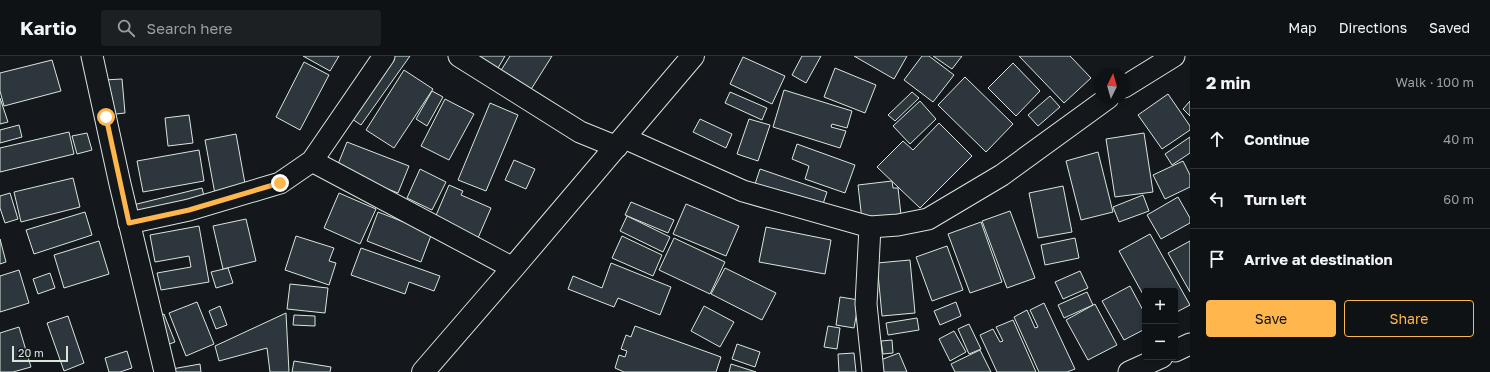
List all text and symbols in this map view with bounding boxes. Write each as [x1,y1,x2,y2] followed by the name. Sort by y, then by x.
[101,10,381,46] search box
[20,16,77,39] text: Kartio
[115,17,137,39] icon: search
[147,19,233,37] text: Search here
[1288,19,1317,36] text: Map
[1339,19,1407,36] text: Directions
[1429,19,1470,36] text: Saved
[1094,68,1130,104] north arrow
[1206,72,1250,93] text: 2 min
[1396,74,1474,90] text: Walk · 100 m
[97,108,115,126] route start
[1206,128,1228,150] icon: ahead
[1244,130,1310,148] text: Continue
[1443,131,1474,147] text: 40 m
[271,174,289,192] route end
[1206,188,1228,210] icon: left
[1244,190,1306,208] text: Turn left
[1443,191,1474,207] text: 60 m
[1206,248,1228,270] icon: arrive
[1244,250,1393,268] text: Arrive at destination
[1142,288,1178,360] map controls
[1142,288,1178,324] button: +
[1206,300,1336,337] button: Save
[1344,300,1474,337] button: Share
[1142,324,1178,360] button: −
[12,344,68,363] scale bar
[18,346,44,359] text: 20 m

